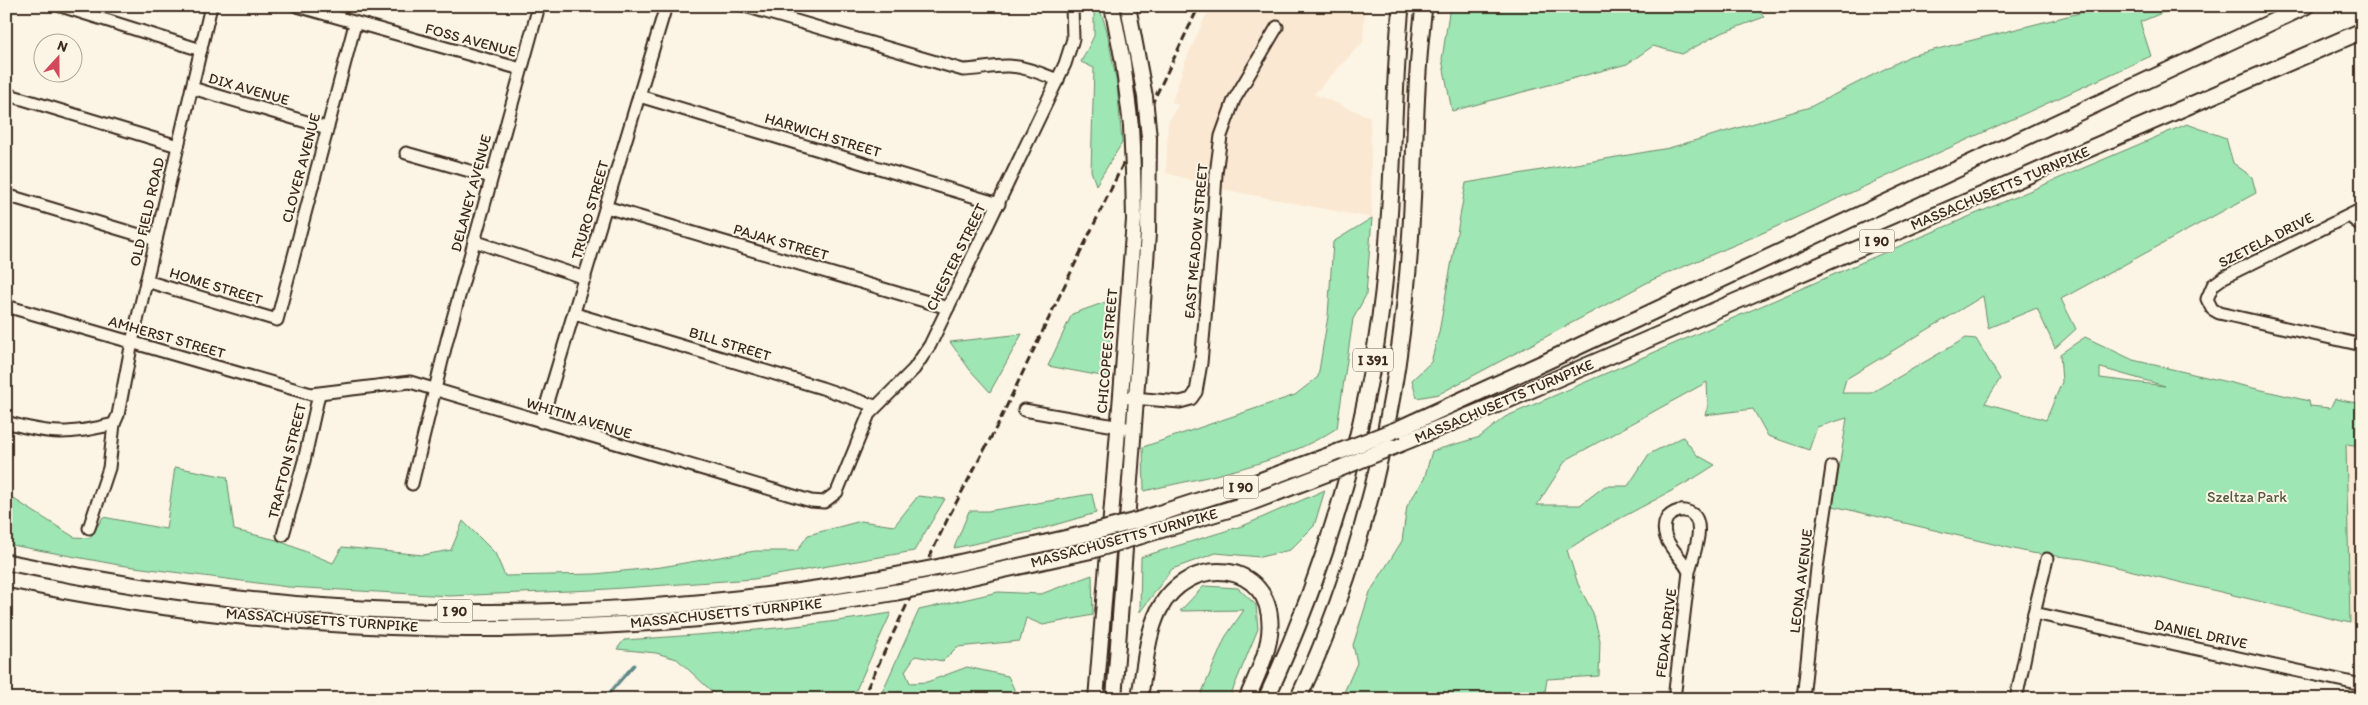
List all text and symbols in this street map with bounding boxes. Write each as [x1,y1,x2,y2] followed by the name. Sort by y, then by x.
[423,19,519,61] street label: FOSS AVENUE
[32,32,82,82] north arrow
[55,37,70,56] text: N
[206,69,292,109] street label: DIX AVENUE
[763,109,884,161] street label: HARWICH STREET
[278,111,324,225] street label: CLOVER AVENUE
[447,132,495,254] street label: DELANEY AVENUE
[1908,142,2092,234] street label: MASSACHUSETTS TURNPIKE
[126,156,168,268] street label: OLD FIELD ROAD
[567,158,613,262] street label: TRURO STREET
[1180,162,1212,319] street label: EAST MEADOW STREET
[922,200,990,314] street label: CHESTER STREET
[2215,208,2317,272] street label: SZETELA DRIVE
[731,220,831,264] street label: PAJAK STREET
[1860,230,1894,252] road number: I 90
[167,263,265,309] street label: HOME STREET
[1093,287,1121,414] street label: CHICOPEE STREET
[106,312,228,362] street label: AMHERST STREET
[687,323,774,365] street label: BILL STREET
[1353,348,1393,372] road number: I 391
[1412,355,1596,447] street label: MASSACHUSETTS TURNPIKE
[524,393,634,443] street label: WHITIN AVENUE
[264,401,310,521] street label: TRAFTON STREET
[1224,476,1258,498] road number: I 90
[2207,488,2287,506] park label: Szeltza Park
[1029,504,1219,572] street label: MASSACHUSETTS TURNPIKE
[1786,528,1816,634] street label: LEONA AVENUE
[1652,587,1680,679] street label: FEDAK DRIVE
[629,594,823,632] street label: MASSACHUSETTS TURNPIKE
[438,600,472,622] road number: I 90
[225,604,419,636] street label: MASSACHUSETTS TURNPIKE
[2153,615,2249,653] street label: DANIEL DRIVE

